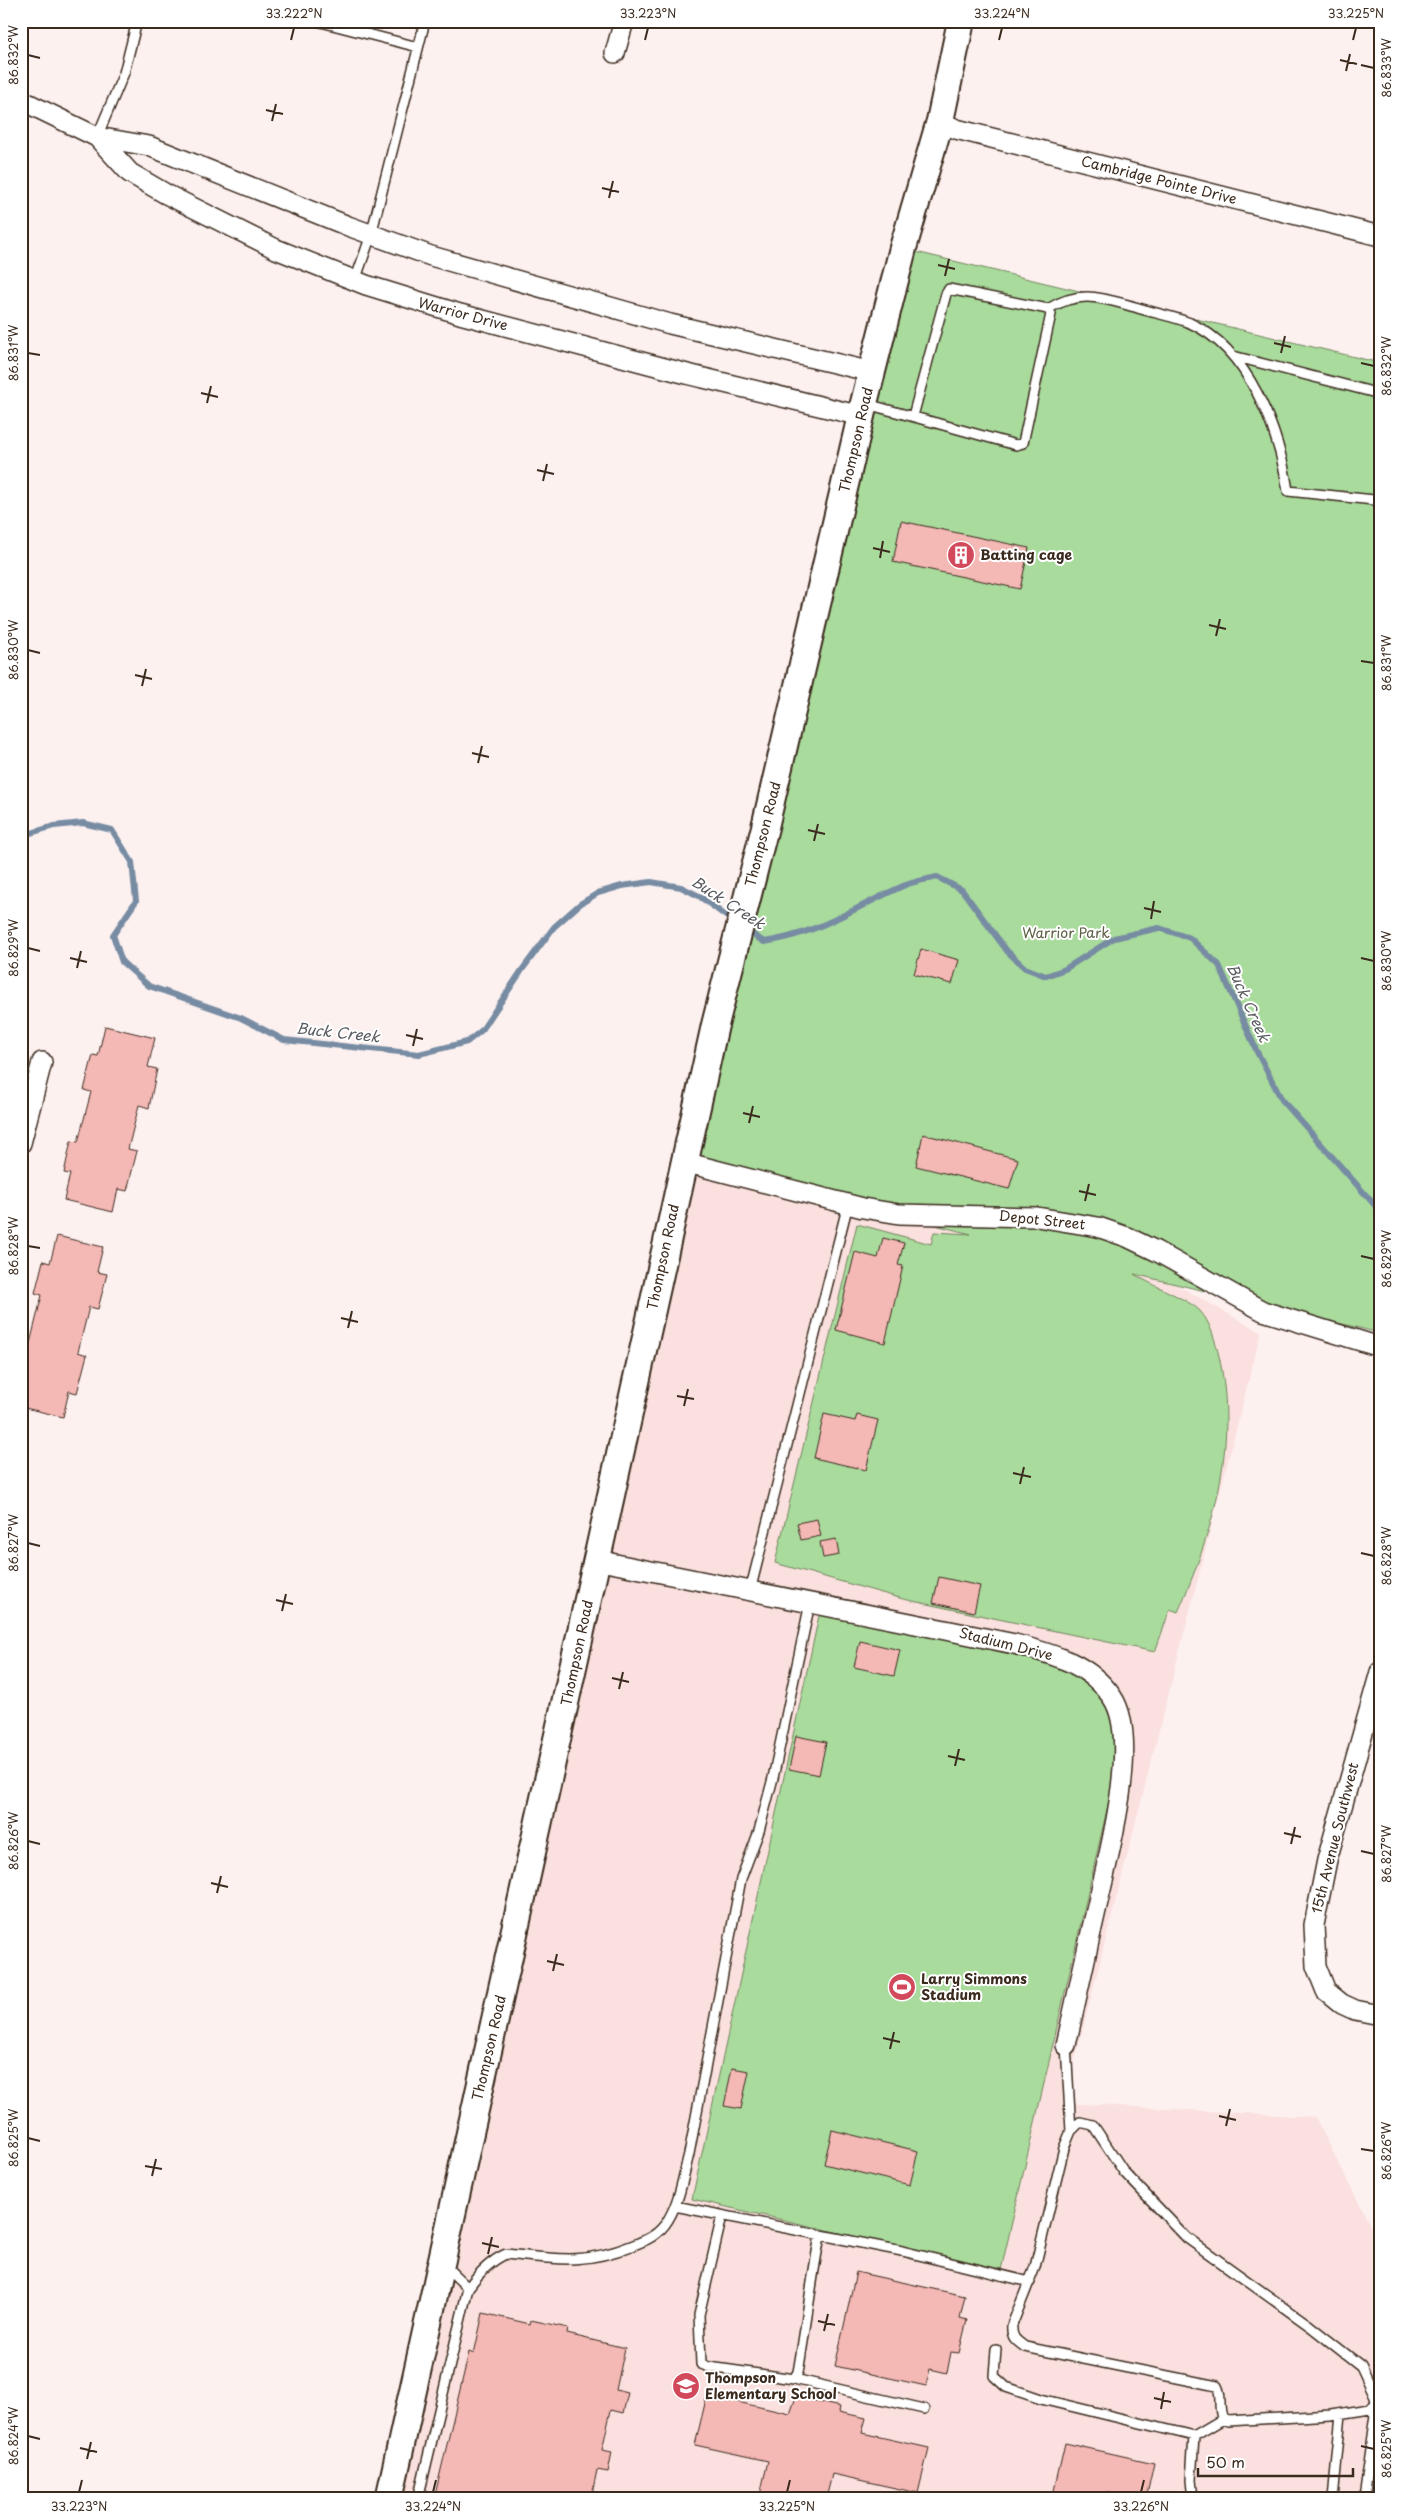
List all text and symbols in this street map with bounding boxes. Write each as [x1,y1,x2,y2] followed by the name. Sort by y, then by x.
[265,4,323,22] text: 33.222°N
[620,4,676,22] text: 33.223°N
[974,4,1030,22] text: 33.224°N
[1328,4,1384,22] text: 33.225°N
[4,24,22,85] text: 86.832°W
[1377,38,1395,98] text: 86.833°W
[1079,150,1239,209] street label: Cambridge Pointe Drive
[416,291,510,336] street label: Warrior Drive
[4,324,22,381] text: 86.831°W
[1377,335,1395,396] text: 86.832°W
[833,385,878,495] street label: Thompson Road
[946,540,976,570] building icon: Batting cage
[980,544,1073,565] place label: Batting cage
[4,619,22,680] text: 86.830°W
[1377,634,1395,691] text: 86.831°W
[739,779,786,889] street label: Thompson Road
[687,869,771,935] water label: Buck Creek
[4,918,22,977] text: 86.829°W
[1022,922,1110,943] park label: Warrior Park
[1377,930,1395,991] text: 86.830°W
[1222,959,1277,1046] water label: Buck Creek
[295,1016,382,1047] water label: Buck Creek
[641,1202,684,1312] street label: Thompson Road
[998,1205,1087,1235] street label: Depot Street
[4,1216,22,1276] text: 86.828°W
[1377,1229,1395,1288] text: 86.829°W
[4,1513,22,1572] text: 86.827°W
[1377,1526,1395,1586] text: 86.828°W
[555,1598,598,1708] street label: Thompson Road
[957,1622,1055,1665] street label: Stadium Drive
[1306,1760,1364,1916] street label: 15th Avenue Southwest
[4,1811,22,1870] text: 86.826°W
[1377,1824,1395,1883] text: 86.827°W
[921,1968,1027,2005] place label: Larry Simmons Stadium
[887,1972,917,2002] sports icon: Larry Simmons Stadium
[466,1993,511,2103] street label: Thompson Road
[4,2108,22,2167] text: 86.825°W
[1377,2121,1395,2180] text: 86.826°W
[705,2367,837,2404] place label: Thompson Elementary School
[671,2371,701,2401] school or university icon: Thompson Elementary School
[4,2406,22,2465] text: 86.824°W
[1377,2419,1395,2478] text: 86.825°W
[1198,2445,1354,2477] scale bar
[1206,2450,1245,2473] text: 50 m
[51,2497,107,2515] text: 33.223°N
[405,2497,461,2515] text: 33.224°N
[759,2497,815,2515] text: 33.225°N
[1113,2497,1169,2515] text: 33.226°N

